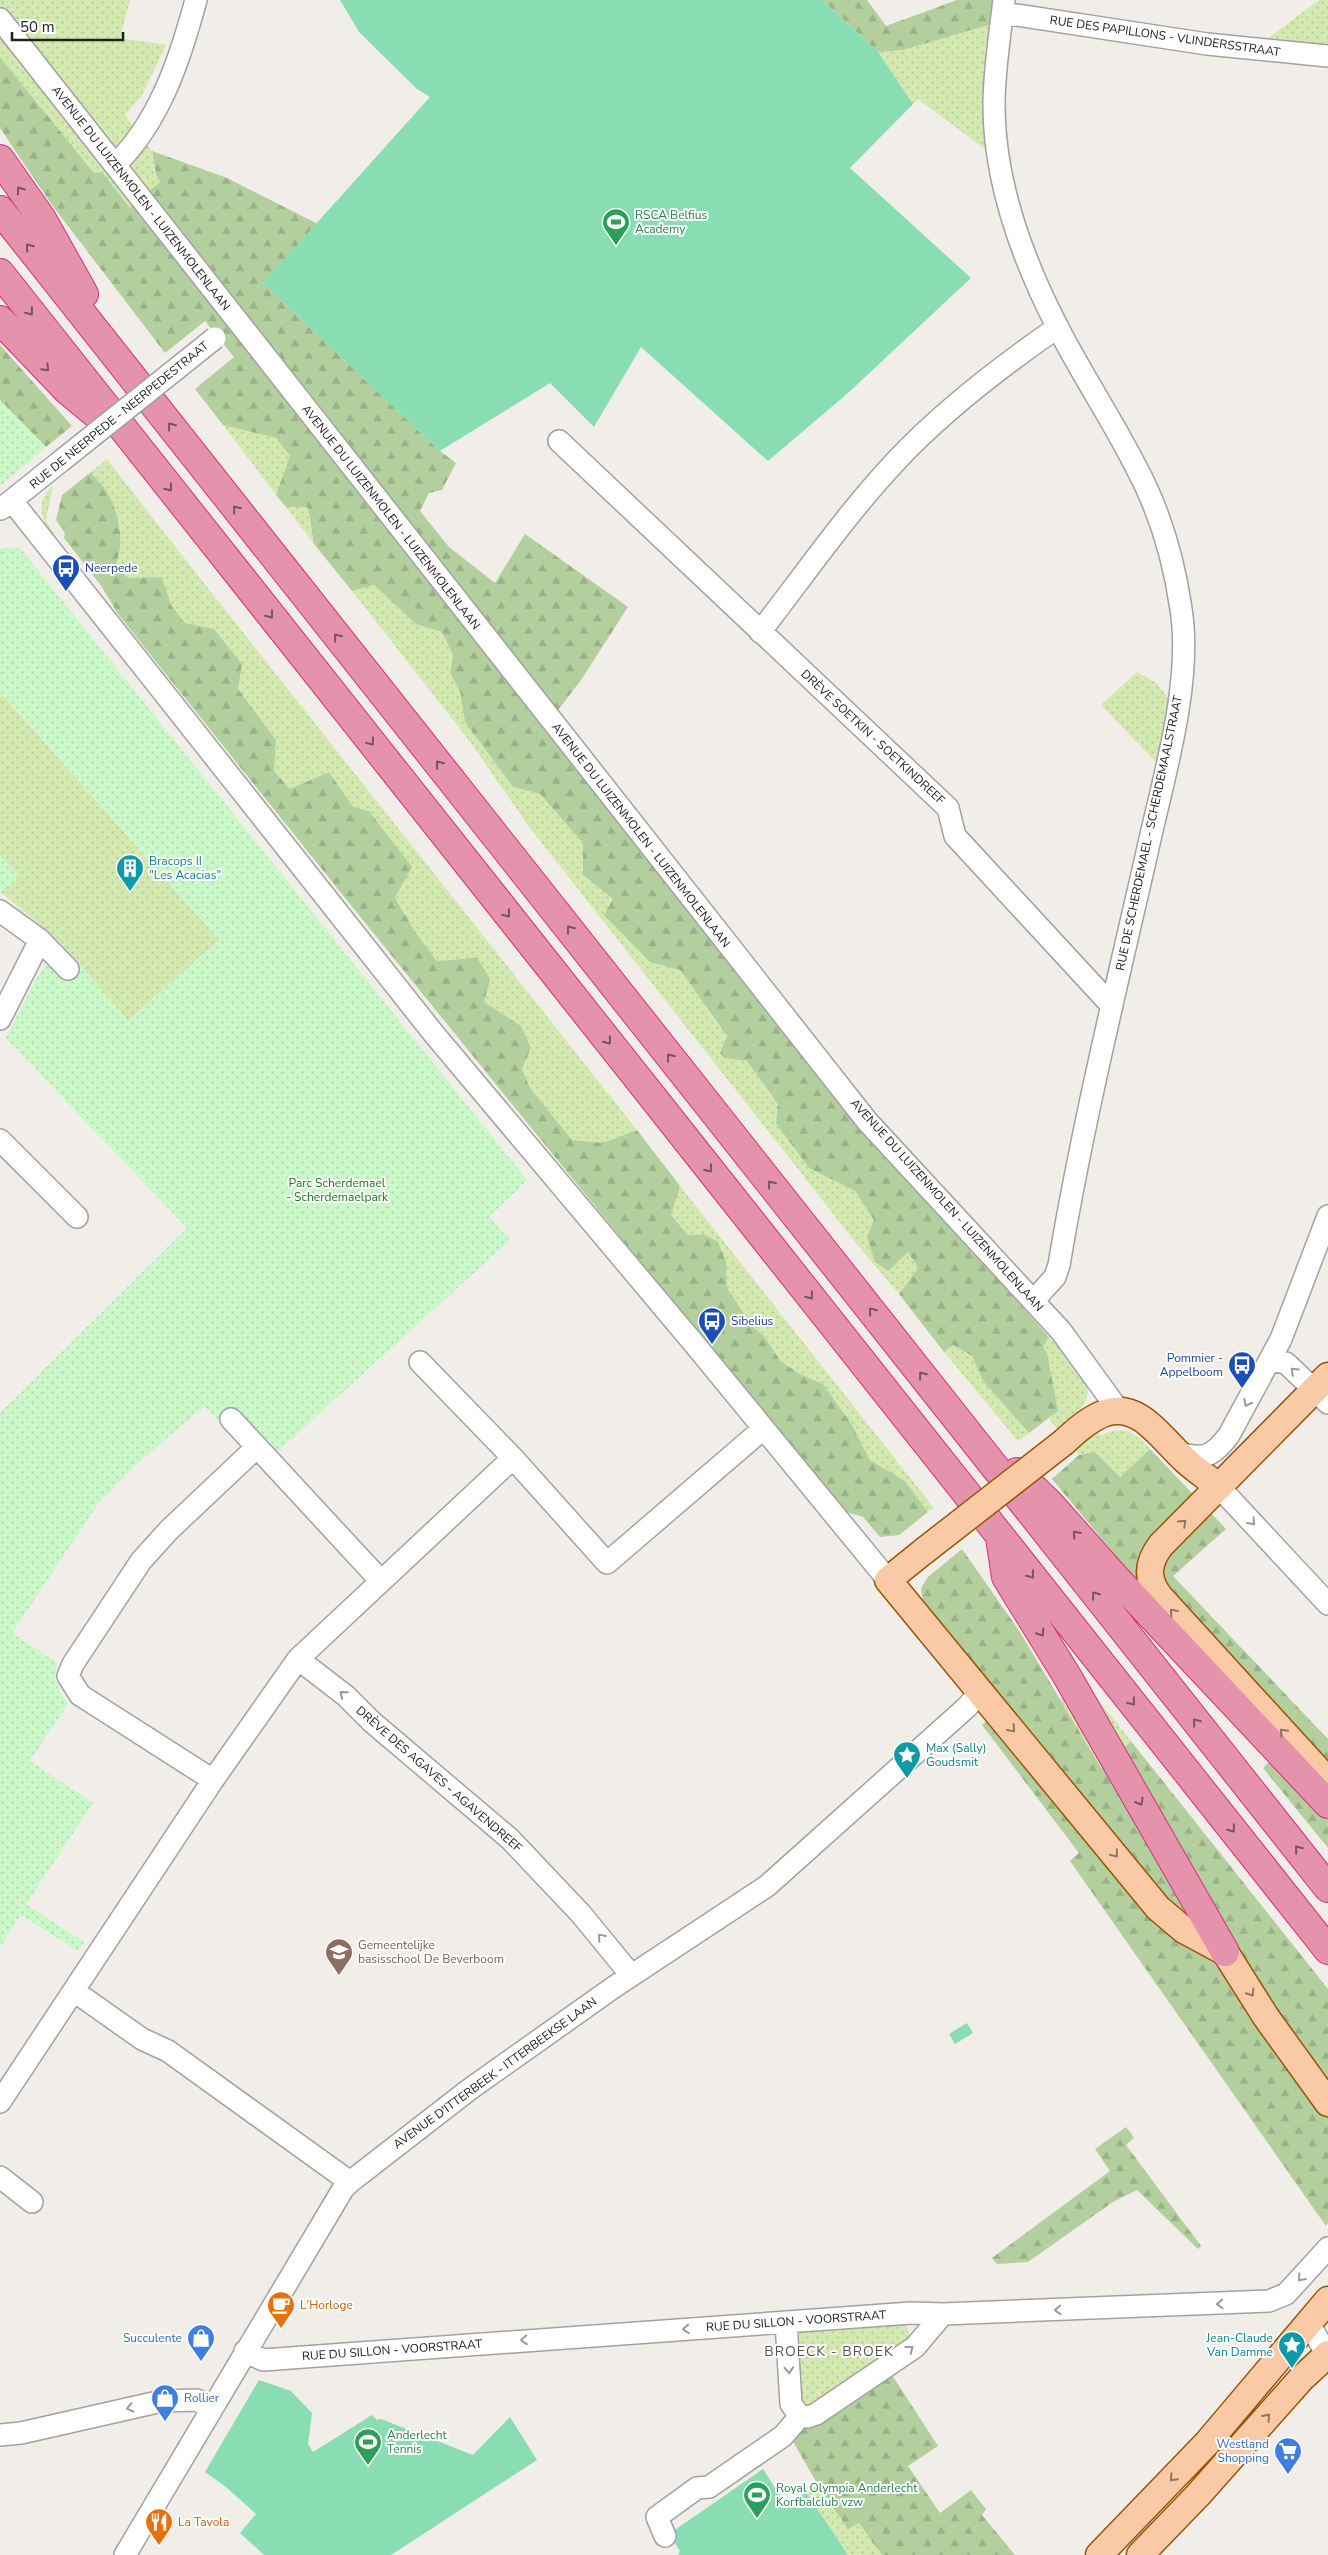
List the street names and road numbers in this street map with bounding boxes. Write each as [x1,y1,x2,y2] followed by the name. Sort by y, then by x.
[1049,12,1282,60] street label: RUE DES PAPILLONS - VLINDERSSTRAAT
[48,82,234,314] street label: AVENUE DU LUIZENMOLEN - LUIZENMOLENLAAN
[26,337,212,492] street label: RUE DE NEERPEDE - NEERPEDESTRAAT
[298,401,484,633] street label: AVENUE DU LUIZENMOLEN - LUIZENMOLENLAAN
[798,666,949,808] street label: DRÈVE SOETKIN - SOETKINDREEF
[1112,693,1186,972] street label: RUE DE SCHERDEMAEL - SCHERDEMAALSTRAAT
[548,719,734,951] street label: AVENUE DU LUIZENMOLEN - LUIZENMOLENLAAN
[847,1095,1047,1315] street label: AVENUE DU LUIZENMOLEN - LUIZENMOLENLAAN
[353,1703,526,1856] street label: DRÈVE DES AGAVES - AGAVENDREEF
[390,1994,600,2152] street label: AVENUE D'ITTERBEEK - ITTERBEEKSE LAAN
[705,2307,887,2335] street label: RUE DU SILLON - VOORSTRAAT
[301,2336,483,2364] street label: RUE DU SILLON - VOORSTRAAT

